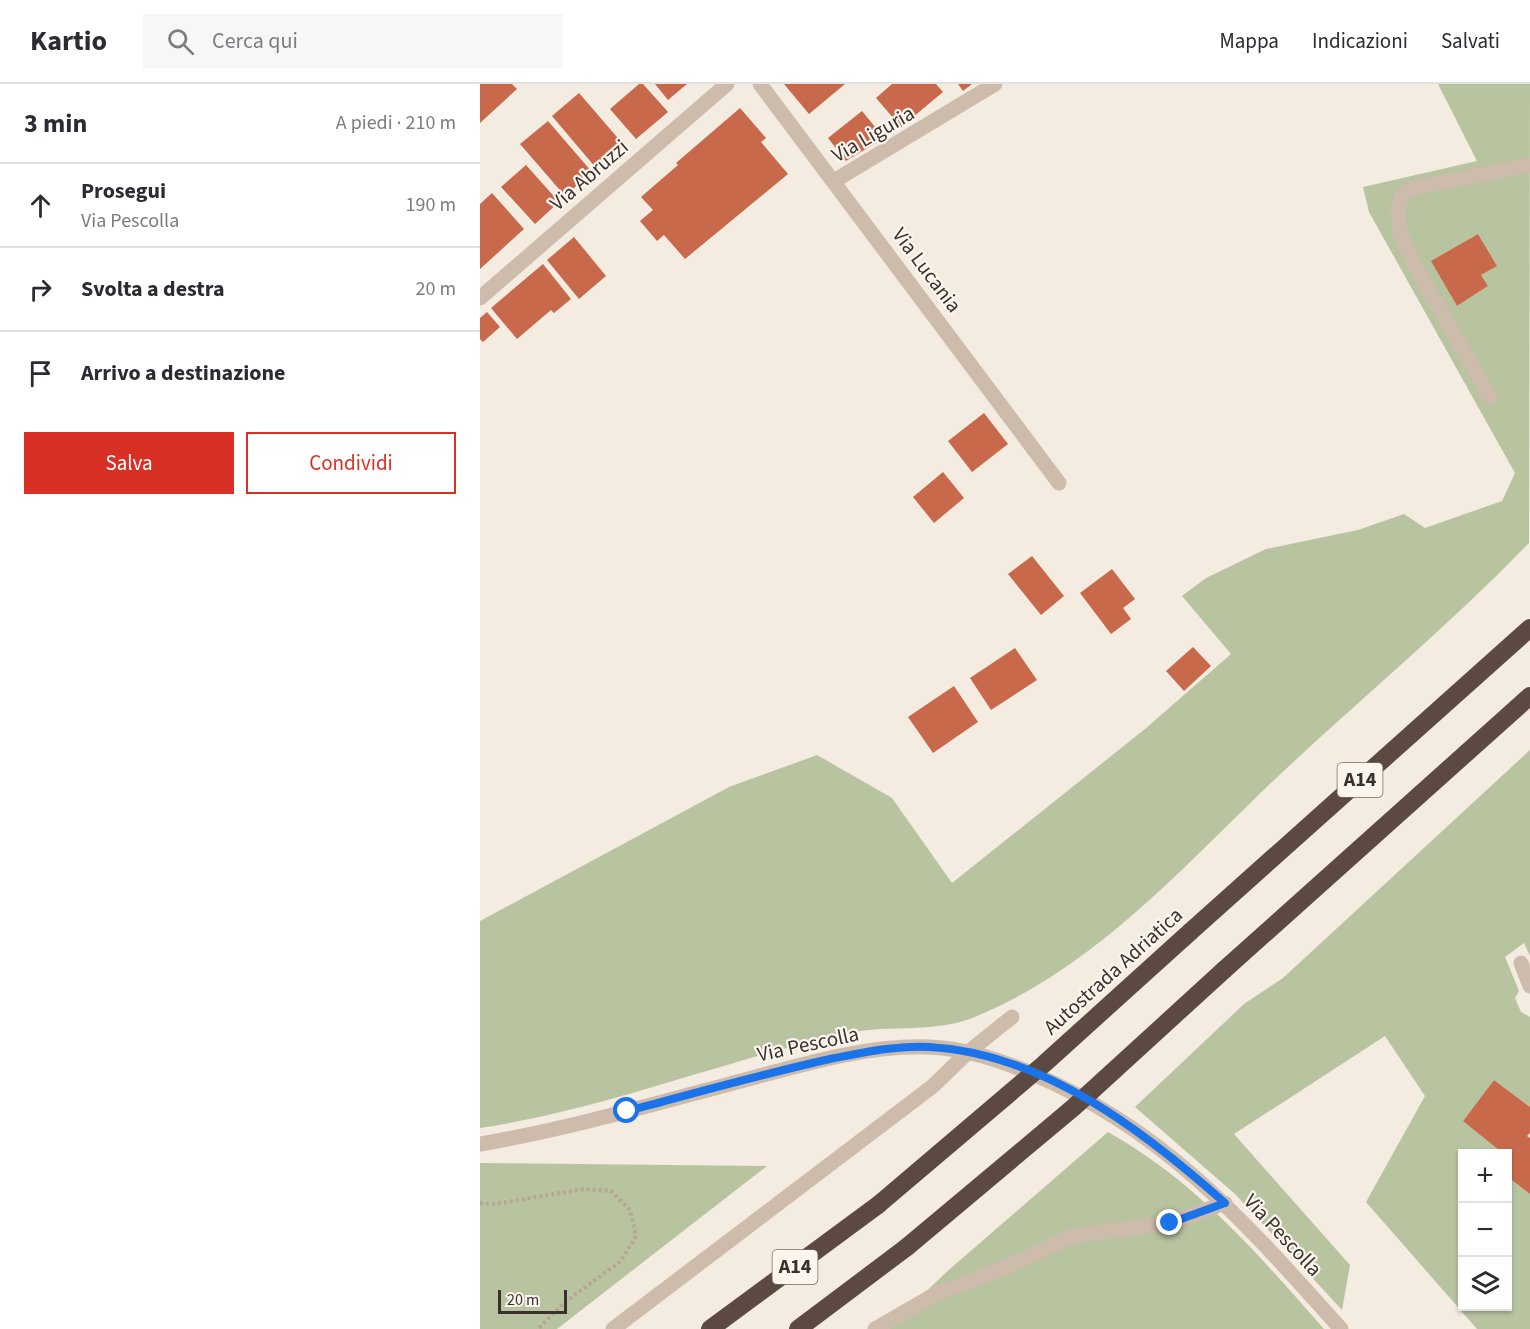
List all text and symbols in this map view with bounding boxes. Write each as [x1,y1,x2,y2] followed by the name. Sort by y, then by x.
[143,14,563,68] search box
[30,21,107,61] text: Kartio
[164,25,197,58] icon: search
[212,25,298,57] text: Cerca qui
[1220,26,1279,56] text: Mappa
[1312,26,1408,56] text: Indicazioni
[1441,26,1500,56] text: Salvati
[826,98,920,170] street label: Via Liguria
[24,105,87,142] text: 3 min
[336,109,456,137] text: A piedi · 210 m
[543,132,635,218] street label: Via Abruzzi
[81,175,166,207] text: Prosegui
[24,189,57,222] icon: ahead
[406,191,456,219] text: 190 m
[81,207,179,235] text: Via Pescolla
[885,221,969,319] street label: Via Lucania
[24,273,57,306] icon: right
[81,273,225,305] text: Svolta a destra
[416,275,456,303] text: 20 m
[24,357,57,390] icon: arrive
[81,357,286,389] text: Arrivo a destinazione
[24,432,234,494] button: Salva
[246,432,456,494] button: Condividi
[1338,763,1382,797] road number: A14
[1037,900,1189,1042] street label: Autostrada Adriatica
[754,1019,862,1069] street label: Via Pescolla
[613,1097,639,1123] route start
[1458,1149,1512,1311] map controls
[1458,1149,1512,1203] button: +
[1237,1187,1329,1283] street label: Via Pescolla
[1458,1203,1512,1257] button: −
[1156,1209,1182,1235] route end
[772,1250,818,1284] road number: A14
[1458,1257,1512,1311] button: layers
[498,1287,567,1314] scale bar
[507,1289,539,1311] text: 20 m

